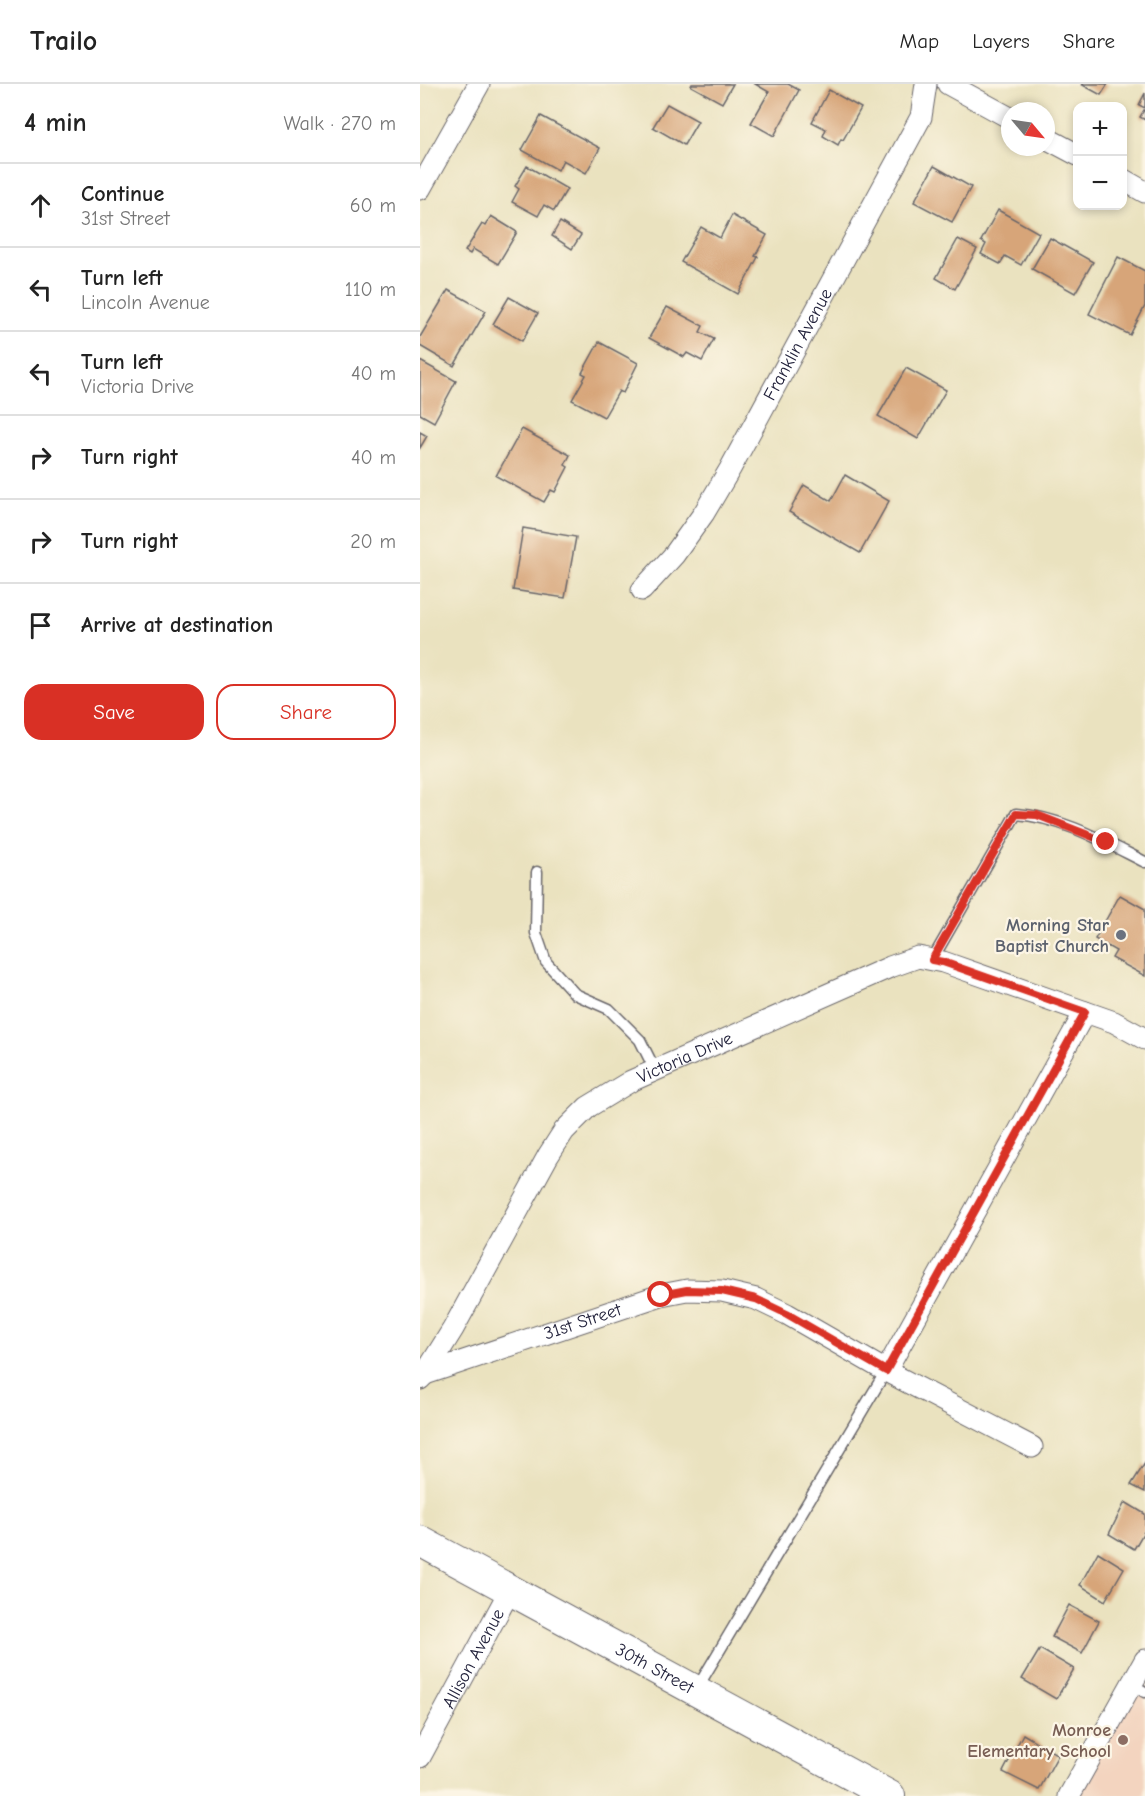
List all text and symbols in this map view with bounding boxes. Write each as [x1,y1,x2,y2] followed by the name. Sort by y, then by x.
[30,25,97,57] text: Trailo
[900,29,939,53] text: Map
[972,29,1030,53] text: Layers
[1063,29,1115,53] text: Share
[1001,102,1055,156] north arrow
[1073,102,1127,210] map controls
[1073,102,1127,156] button: +
[24,108,87,138] text: 4 min
[283,112,396,135] text: Walk · 270 m
[1073,156,1127,210] button: −
[81,181,164,207] text: Continue
[24,189,57,222] icon: ahead
[350,194,396,217] text: 60 m
[81,207,170,230] text: 31st Street
[81,265,163,291] text: Turn left
[24,273,57,306] icon: left
[345,278,396,301] text: 110 m
[759,285,836,404] street label: Franklin Avenue
[81,291,210,314] text: Lincoln Avenue
[81,349,163,375] text: Turn left
[24,357,57,390] icon: left
[351,362,396,385] text: 40 m
[81,375,194,398] text: Victoria Drive
[24,441,57,474] icon: right
[81,444,178,470] text: Turn right
[351,446,396,469] text: 40 m
[24,525,57,558] icon: right
[81,528,178,554] text: Turn right
[350,530,396,553] text: 20 m
[24,609,57,642] icon: arrive
[81,612,273,638] text: Arrive at destination
[24,684,204,740] button: Save
[216,684,396,740] button: Share
[1092,828,1118,854] route end
[995,915,1110,957] place label: Morning Star Baptist Church
[1114,928,1128,942] marker: Morning Star Baptist Church
[634,1027,736,1088] street label: Victoria Drive
[647,1281,673,1307] route start
[541,1298,625,1344] street label: 31st Street
[438,1605,509,1712] street label: Allison Avenue
[612,1639,698,1698] street label: 30th Street
[967,1720,1111,1762] place label: Monroe Elementary School
[1116,1733,1130,1747] marker: Monroe Elementary School

